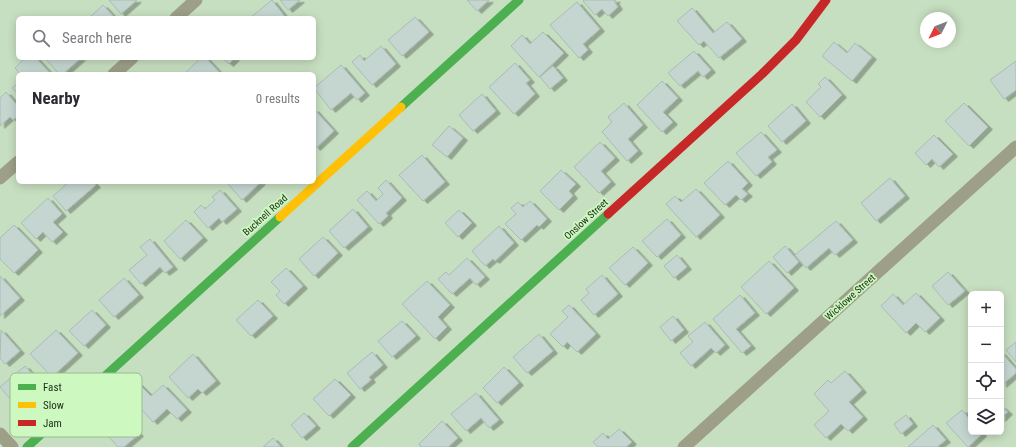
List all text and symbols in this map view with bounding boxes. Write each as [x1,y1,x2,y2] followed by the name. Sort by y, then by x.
[920,12,956,48] north arrow
[16,16,316,60] search box
[30,27,52,49] icon: search
[62,29,132,47] text: Search here
[32,88,80,108] text: Nearby
[256,91,300,106] text: 0 results
[241,192,289,238] street label: Bucknell Road
[562,197,610,241] street label: Onslow Street
[823,272,877,322] street label: Wicklowe Street
[968,291,1004,435] map controls
[968,291,1004,327] button: +
[968,327,1004,363] button: −
[968,363,1004,399] button: locate
[10,373,142,437] legend
[43,381,62,394] text: Fast
[43,399,64,412] text: Slow
[968,399,1004,435] button: layers
[43,417,62,430] text: Jam

